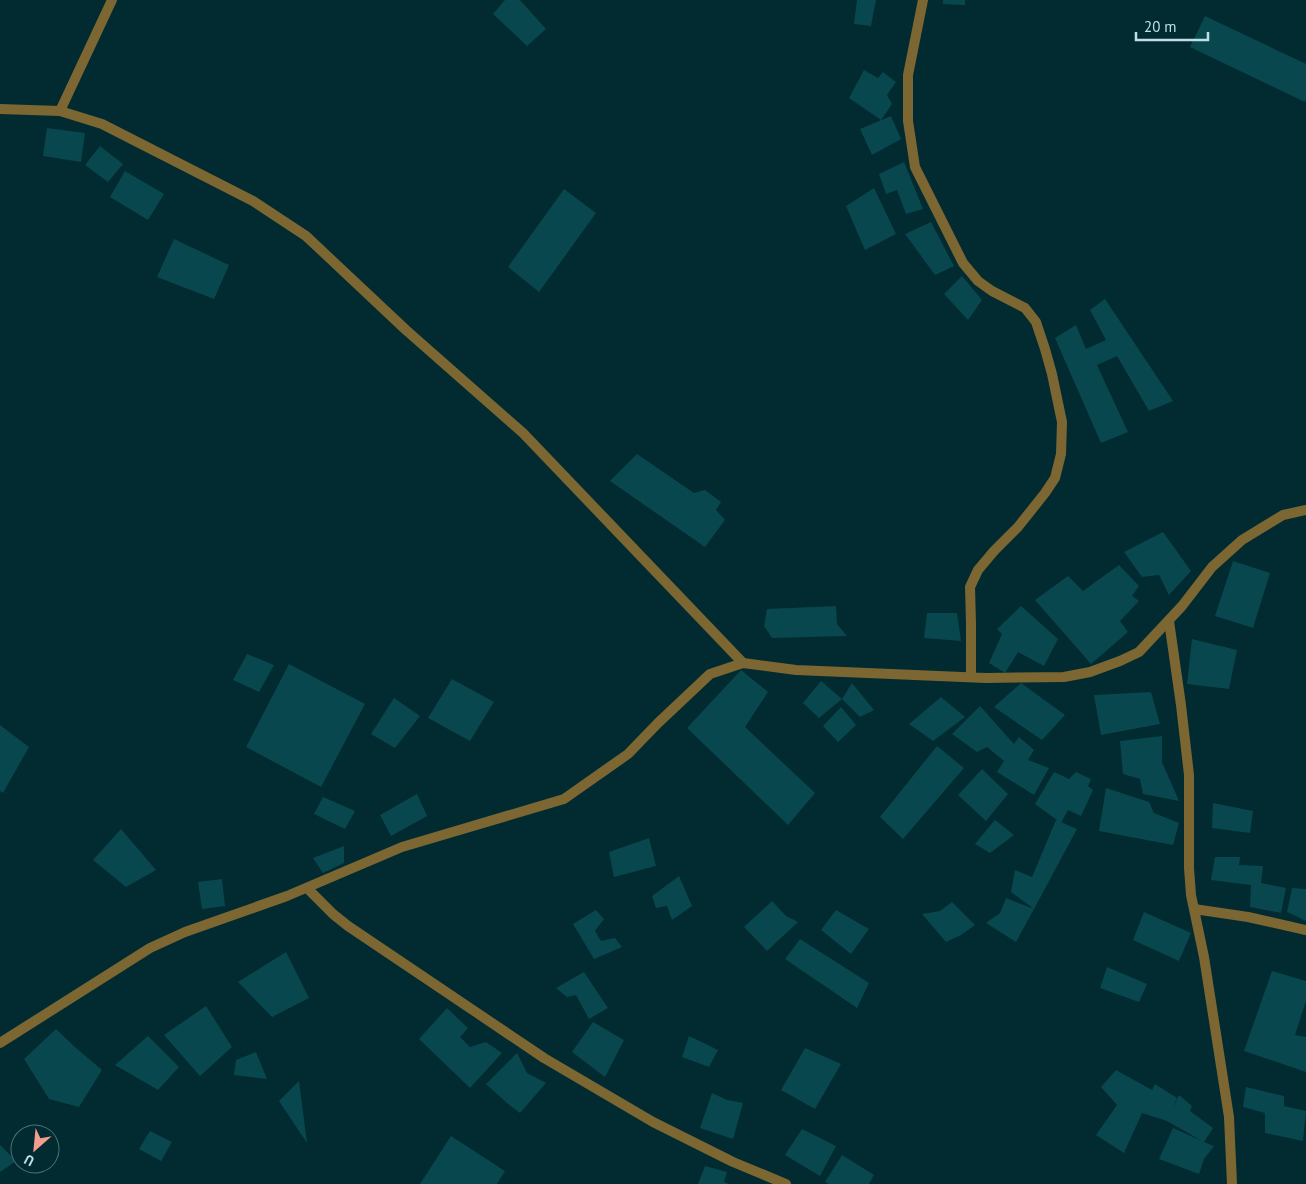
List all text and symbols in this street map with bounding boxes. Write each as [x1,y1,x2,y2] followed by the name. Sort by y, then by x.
[1136,10,1208,42] scale bar
[1144,17,1177,36] text: 20 m
[10,1124,60,1174] north arrow
[21,1151,37,1171] text: U

